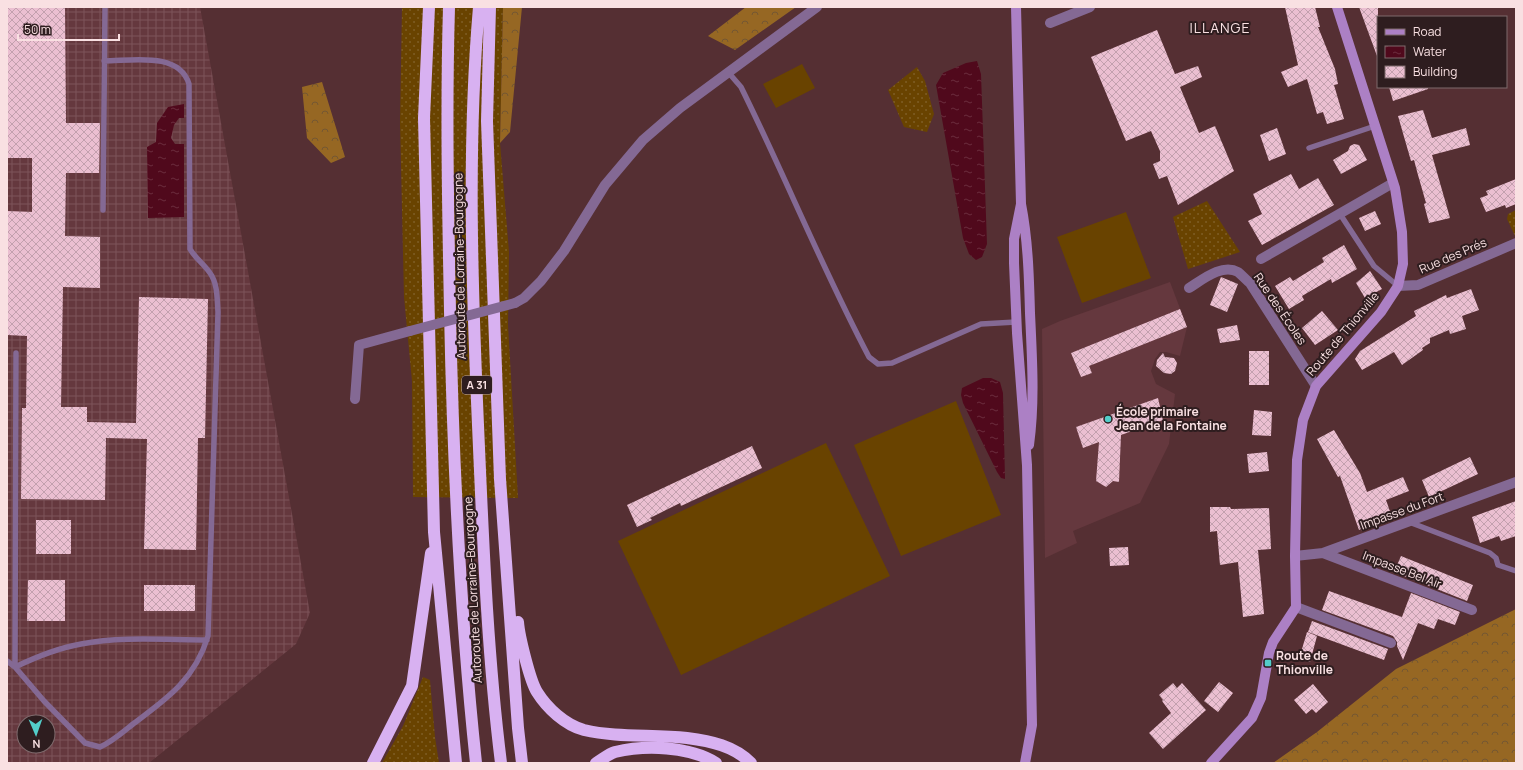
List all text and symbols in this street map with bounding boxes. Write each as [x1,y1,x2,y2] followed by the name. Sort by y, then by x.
[18,16,119,42] scale bar
[1377,16,1507,88] legend
[1190,18,1250,37] district label: ILLANGE
[24,21,51,38] text: 50 m
[1413,23,1441,40] text: Road
[1413,43,1447,60] text: Water
[1413,63,1457,80] text: Building
[449,173,470,359] street label: Autoroute de Lorraine-Bourgogne
[1416,234,1489,277] street label: Rue des Prés
[1250,269,1311,348] street label: Rue des Écoles
[1302,288,1383,379] street label: Route de Thionville
[462,376,492,394] road number: A 31
[1116,403,1227,434] place label: École primaire Jean de la Fontaine
[1103,414,1113,424] marker: École primaire Jean de la Fontaine
[1358,488,1446,533] street label: Impasse du Fort
[459,496,486,684] street label: Autoroute de Lorraine-Bourgogne
[1360,547,1445,593] street label: Impasse Bel Air
[1276,647,1333,678] place label: Route de Thionville
[1263,658,1273,668] marker: Route de Thionville
[16,714,56,754] north arrow
[32,737,41,752] text: N

